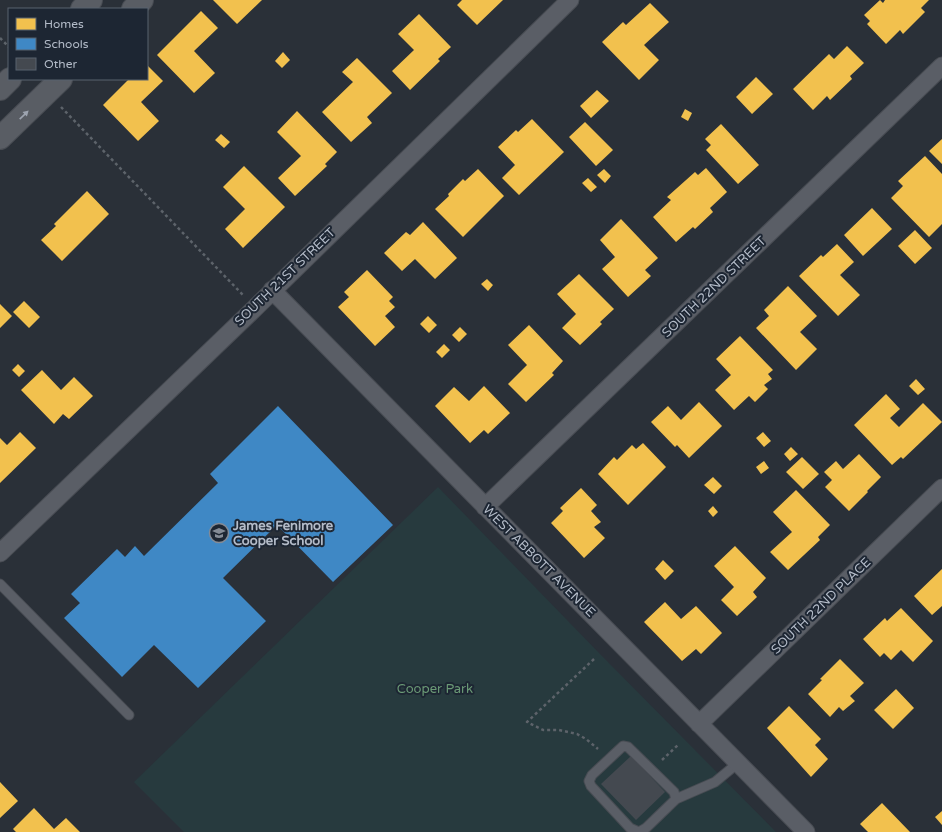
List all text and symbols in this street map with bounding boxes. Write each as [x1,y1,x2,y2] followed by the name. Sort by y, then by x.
[8,8,148,80] legend
[44,17,84,31] text: Homes
[44,37,89,51] text: Schools
[44,57,77,71] text: Other
[19,110,29,120] one-way arrow
[231,225,339,329] street label: SOUTH 21ST STREET
[659,233,769,341] street label: SOUTH 22ND STREET
[479,501,599,621] street label: WEST ABBOTT AVENUE
[232,518,334,549] place label: James Fenimore Cooper School
[208,522,230,544] school or university icon: James Fenimore Cooper School
[768,554,874,658] street label: SOUTH 22ND PLACE
[397,681,473,697] park label: Cooper Park

